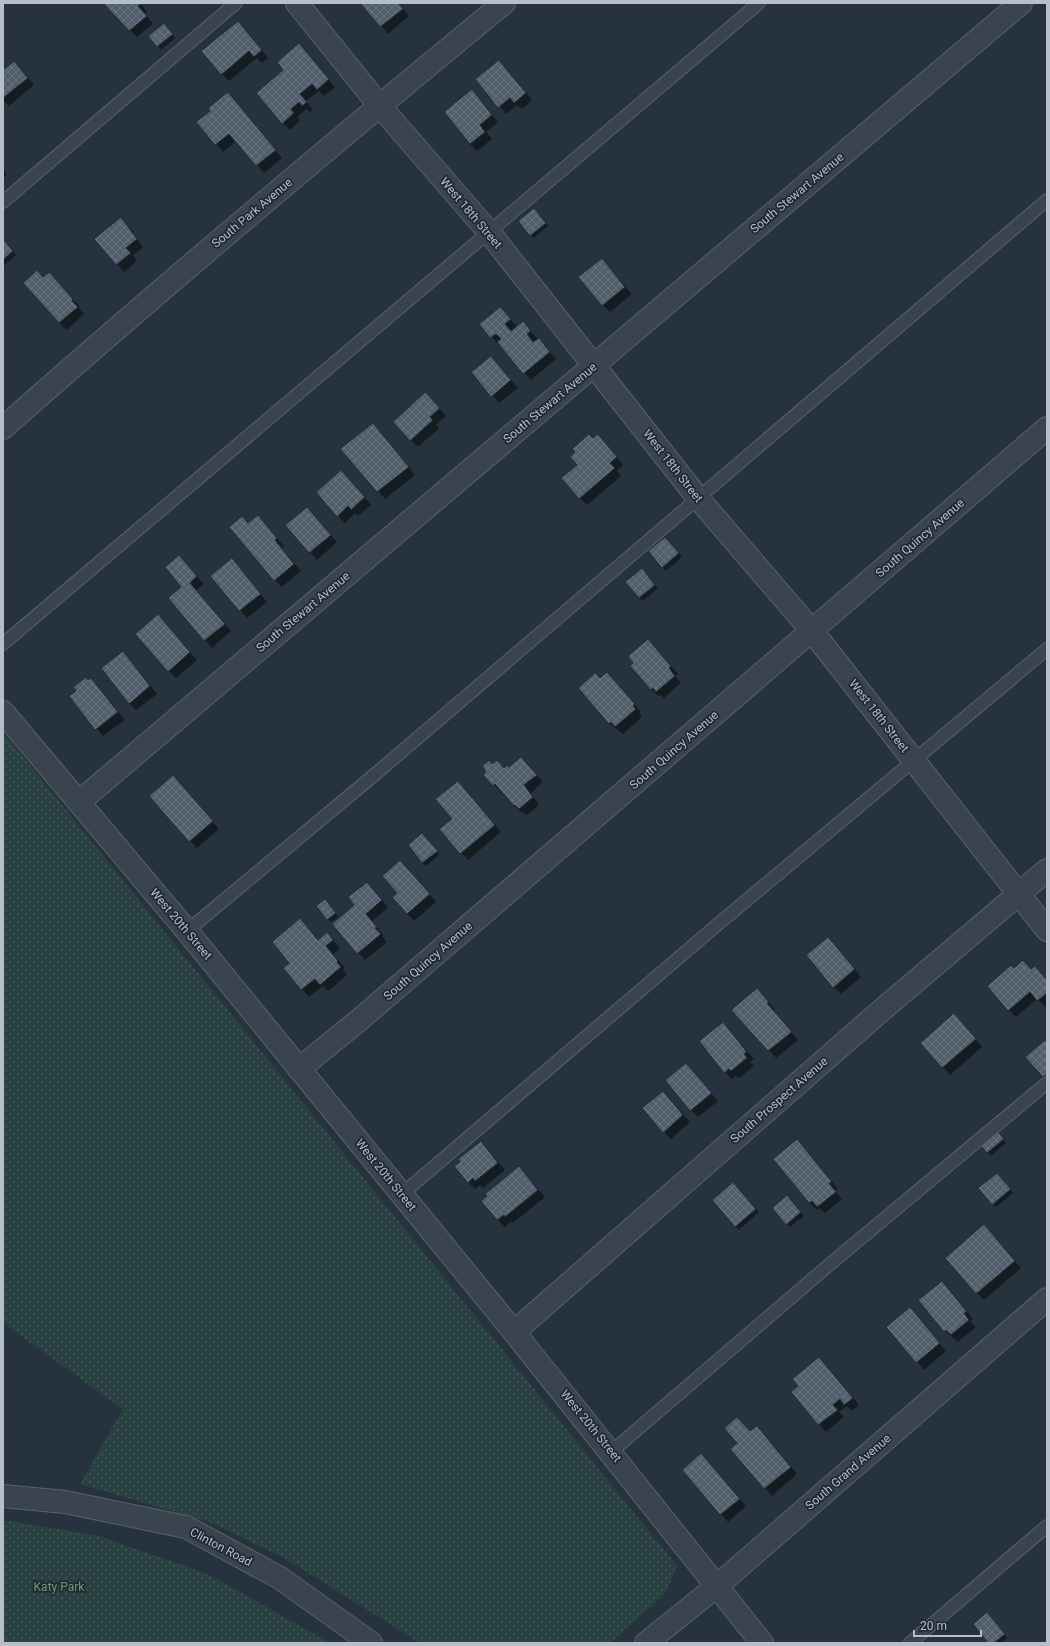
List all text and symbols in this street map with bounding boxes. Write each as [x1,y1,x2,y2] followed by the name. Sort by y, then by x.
[747,150,847,236] street label: South Stewart Avenue
[209,175,295,251] street label: South Park Avenue
[437,175,505,251] street label: West 18th Street
[500,360,600,446] street label: South Stewart Avenue
[640,427,706,505] street label: West 18th Street
[873,496,967,580] street label: South Quincy Avenue
[253,569,353,655] street label: South Stewart Avenue
[846,677,912,755] street label: West 18th Street
[627,708,721,792] street label: South Quincy Avenue
[147,886,215,962] street label: West 20th Street
[381,919,475,1003] street label: South Quincy Avenue
[728,1054,830,1146] street label: South Prospect Avenue
[353,1136,419,1214] street label: West 20th Street
[558,1387,624,1465] street label: West 20th Street
[803,1431,893,1513] street label: South Grand Avenue
[188,1525,254,1569] street label: Clinton Road
[34,1580,85,1594] park label: Katy Park
[914,1612,981,1638] scale bar
[920,1619,947,1633] text: 20 m

